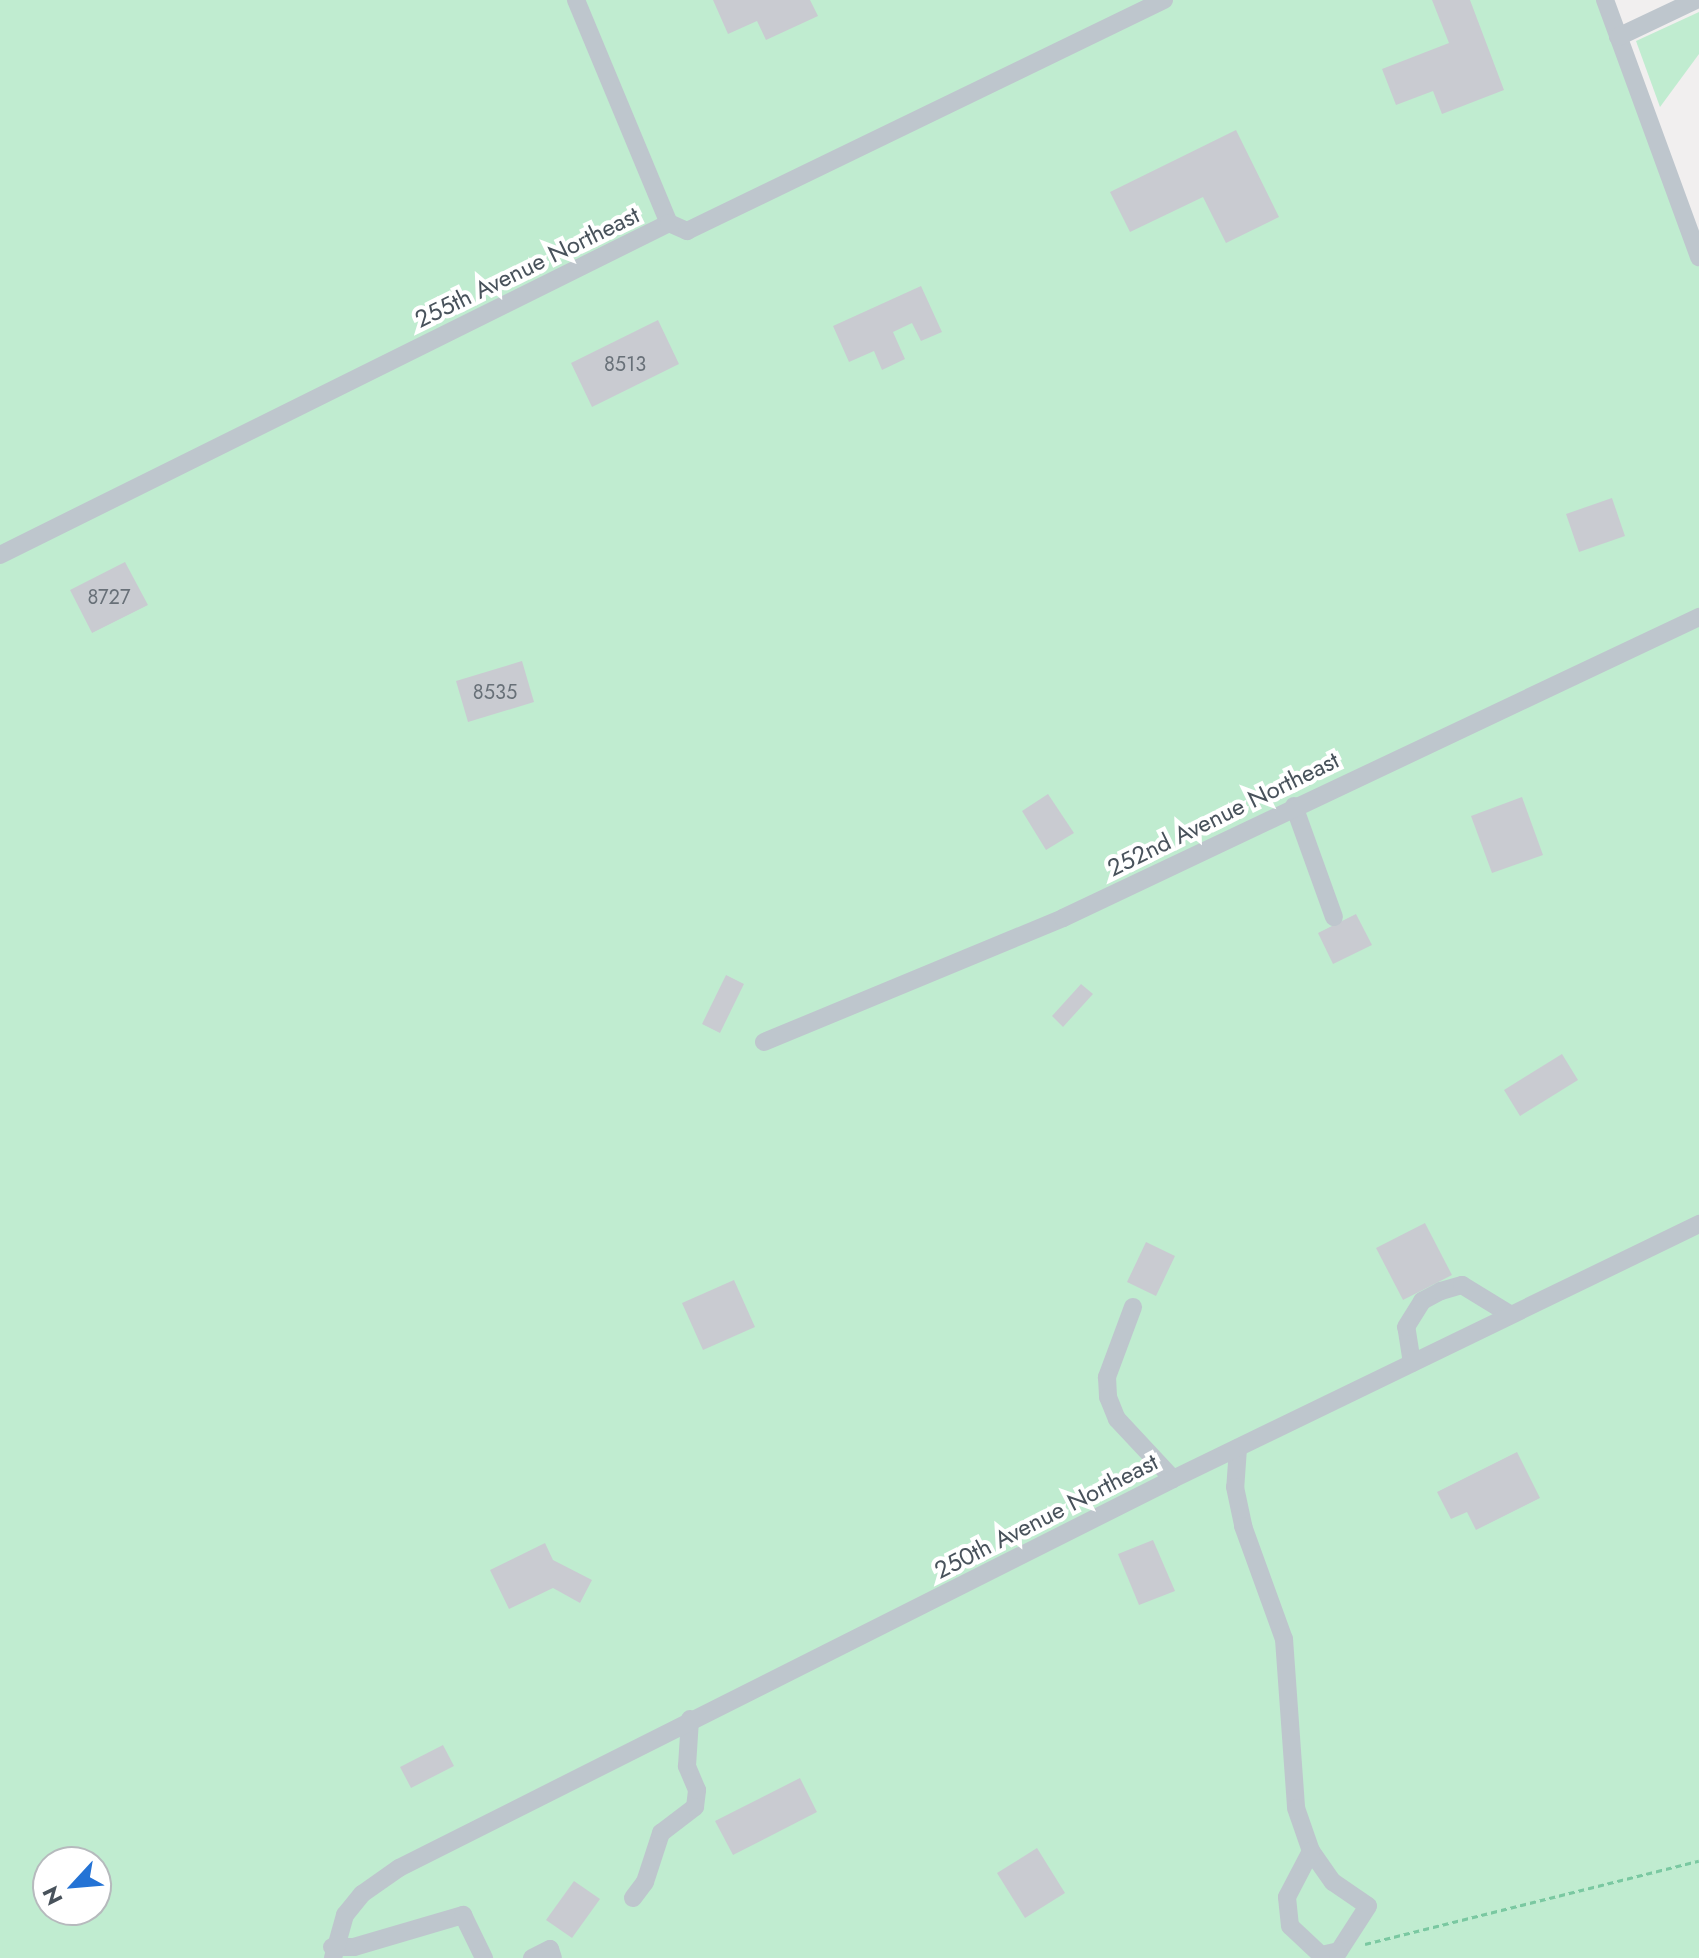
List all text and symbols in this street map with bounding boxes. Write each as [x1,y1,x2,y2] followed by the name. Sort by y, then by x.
[410,200,644,334] street label: 255th Avenue Northeast
[604,352,646,376] house number: 8513
[88,585,130,609] house number: 8727
[473,680,517,704] house number: 8535
[1103,745,1343,883] street label: 252nd Avenue Northeast
[930,1447,1162,1585] street label: 250th Avenue Northeast
[32,1846,112,1926] north arrow
[34,1881,70,1911] text: N

